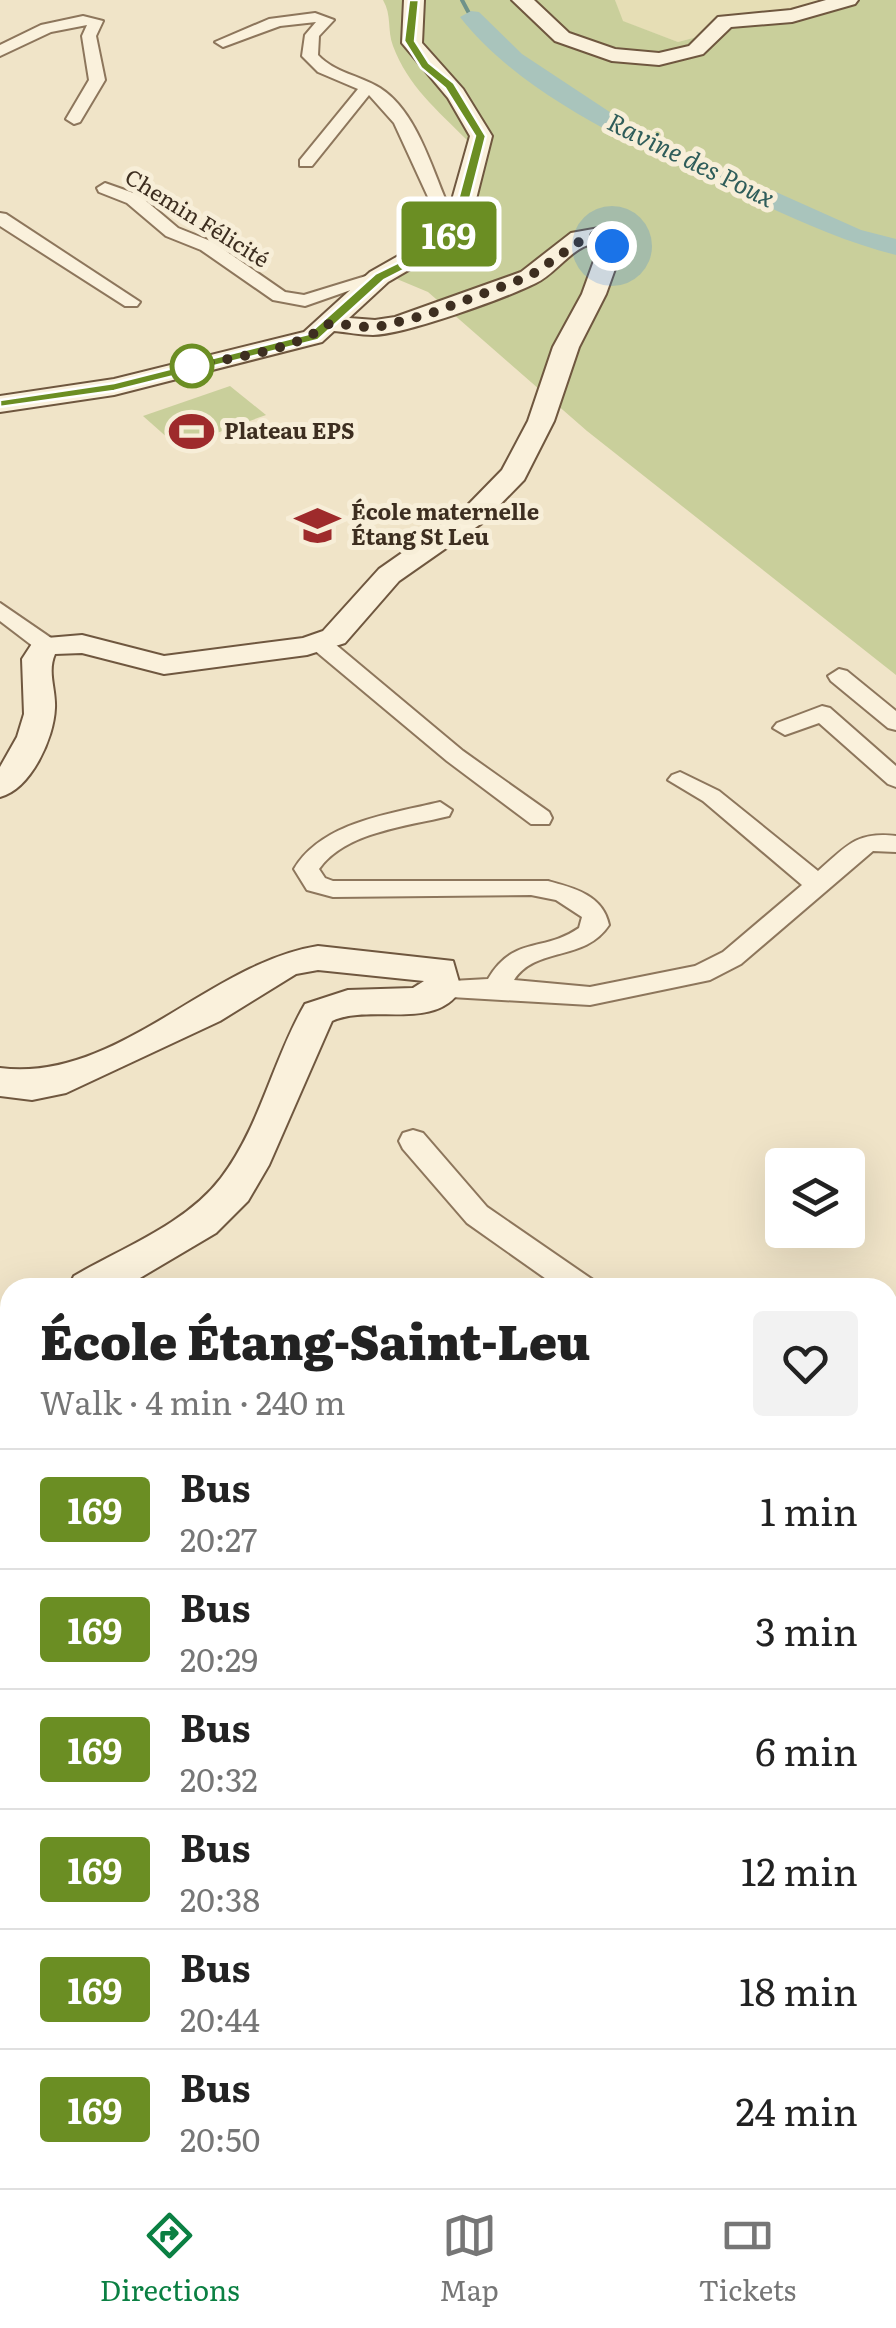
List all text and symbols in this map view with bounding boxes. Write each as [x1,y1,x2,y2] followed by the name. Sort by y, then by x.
[602,102,781,215] water label: Ravine des Poux
[119,159,276,274] street label: Chemin Félicité
[392,202,506,266] line badge: 169
[421,208,477,260] text: 169
[587,221,637,271] your location
[171,345,213,387] unlabelled marker
[167,407,215,455] sports icon: Plateau EPS
[224,413,354,446] place label: Plateau EPS
[351,494,539,552] place label: École maternelle Étang St Leu
[294,501,342,549] school or university icon: École maternelle Étang St Leu
[765,1148,865,1248] map controls
[765,1148,865,1248] button: layers
[40,1304,590,1375] text: École Étang-Saint-Leu
[753,1311,858,1416] button: heart
[40,1377,346,1425] text: Walk · 4 min · 240 m
[180,1457,251,1514] text: Bus
[760,1481,858,1538] text: 1 min
[67,1483,123,1535] text: 169
[180,1514,257,1562] text: 20:27
[180,1577,251,1634] text: Bus
[755,1601,858,1658] text: 3 min
[67,1603,123,1655] text: 169
[180,1634,258,1682] text: 20:29
[180,1697,251,1754] text: Bus
[755,1721,858,1778] text: 6 min
[67,1723,123,1775] text: 169
[180,1754,258,1802] text: 20:32
[180,1817,251,1874] text: Bus
[741,1841,858,1898] text: 12 min
[67,1843,123,1895] text: 169
[180,1874,260,1922] text: 20:38
[180,1937,251,1994] text: Bus
[739,1961,858,2018] text: 18 min
[67,1963,123,2015] text: 169
[180,1994,260,2042] text: 20:44
[180,2057,251,2114] text: Bus
[736,2081,858,2138] text: 24 min
[67,2083,123,2135] text: 169
[180,2114,260,2162] text: 20:50
[100,2208,240,2310] tab: Directions
[439,2208,499,2310] tab: Map
[698,2208,796,2310] tab: Tickets

